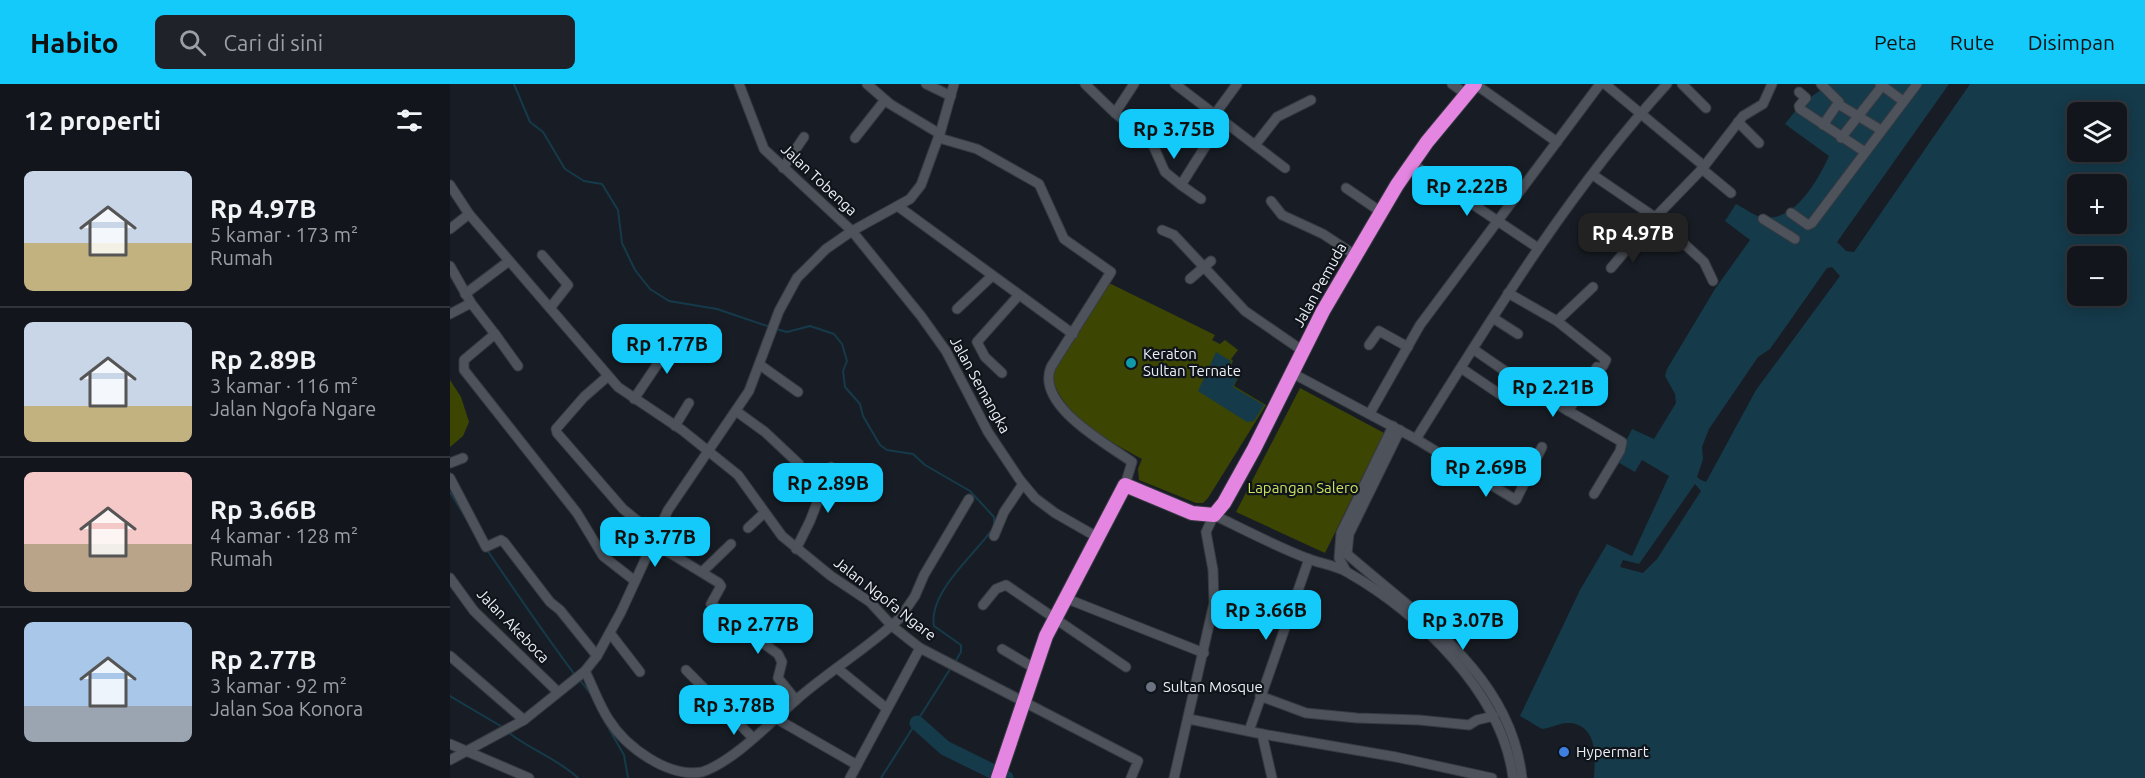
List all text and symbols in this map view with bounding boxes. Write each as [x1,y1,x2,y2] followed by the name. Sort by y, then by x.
[155,15,575,69] search box
[176,26,209,59] icon: search
[30,27,119,58] text: Habito
[224,30,323,55] text: Cari di sini
[1874,30,1917,54] text: Peta
[1950,30,1995,54] text: Rute
[2028,30,2115,54] text: Disimpan
[2067,102,2127,306] map controls
[2067,102,2127,162] button: layers
[393,104,426,137] icon: filters
[24,106,161,135] text: 12 properti
[1112,109,1236,160] pin: Rp 3.75B
[1133,117,1215,140] text: Rp 3.75B
[778,140,861,219] street label: Jalan Tobenga
[1405,166,1529,217] pin: Rp 2.22B
[1426,174,1508,197] text: Rp 2.22B
[2067,174,2127,234] button: +
[210,194,316,223] text: Rp 4.97B
[72,195,144,267] icon: home
[1571,213,1695,264] pin: Rp 4.97B
[1592,221,1674,244] text: Rp 4.97B
[210,223,358,246] text: 5 kamar · 173 m²
[1289,240,1350,330] street label: Jalan Pemuda
[210,246,273,269] text: Rumah
[2067,246,2127,306] button: −
[605,324,729,375] pin: Rp 1.77B
[626,332,708,355] text: Rp 1.77B
[947,333,1014,436] street label: Jalan Semangka
[210,345,316,374] text: Rp 2.89B
[1143,345,1241,379] place label: Keraton Sultan Ternate
[72,346,144,418] icon: home
[1124,356,1138,370] marker: Keraton Sultan Ternate
[1491,367,1615,418] pin: Rp 2.21B
[210,374,358,397] text: 3 kamar · 116 m²
[1512,375,1594,398] text: Rp 2.21B
[210,397,376,420] text: Jalan Ngofa Ngare
[1424,447,1548,498] pin: Rp 2.69B
[1445,455,1527,478] text: Rp 2.69B
[766,463,890,514] pin: Rp 2.89B
[787,471,869,494] text: Rp 2.89B
[1248,479,1359,496] park label: Lapangan Salero
[210,495,316,524] text: Rp 3.66B
[72,496,144,568] icon: home
[593,517,717,568] pin: Rp 3.77B
[210,524,358,547] text: 4 kamar · 128 m²
[614,525,696,548] text: Rp 3.77B
[210,547,273,570] text: Rumah
[831,554,940,644] street label: Jalan Ngofa Ngare
[474,585,553,666] street label: Jalan Akeboca
[1204,590,1328,641] pin: Rp 3.66B
[1225,598,1307,621] text: Rp 3.66B
[1401,600,1525,651] pin: Rp 3.07B
[696,604,820,655] pin: Rp 2.77B
[1422,608,1504,631] text: Rp 3.07B
[717,612,799,635] text: Rp 2.77B
[210,645,316,674] text: Rp 2.77B
[72,646,144,718] icon: home
[210,674,347,697] text: 3 kamar · 92 m²
[1163,678,1263,695] place label: Sultan Mosque
[1144,680,1158,694] marker: Sultan Mosque
[672,685,796,736] pin: Rp 3.78B
[693,693,775,716] text: Rp 3.78B
[210,697,363,720] text: Jalan Soa Konora
[1576,743,1649,760] place label: Hypermart
[1557,745,1571,759] marker: Hypermart

